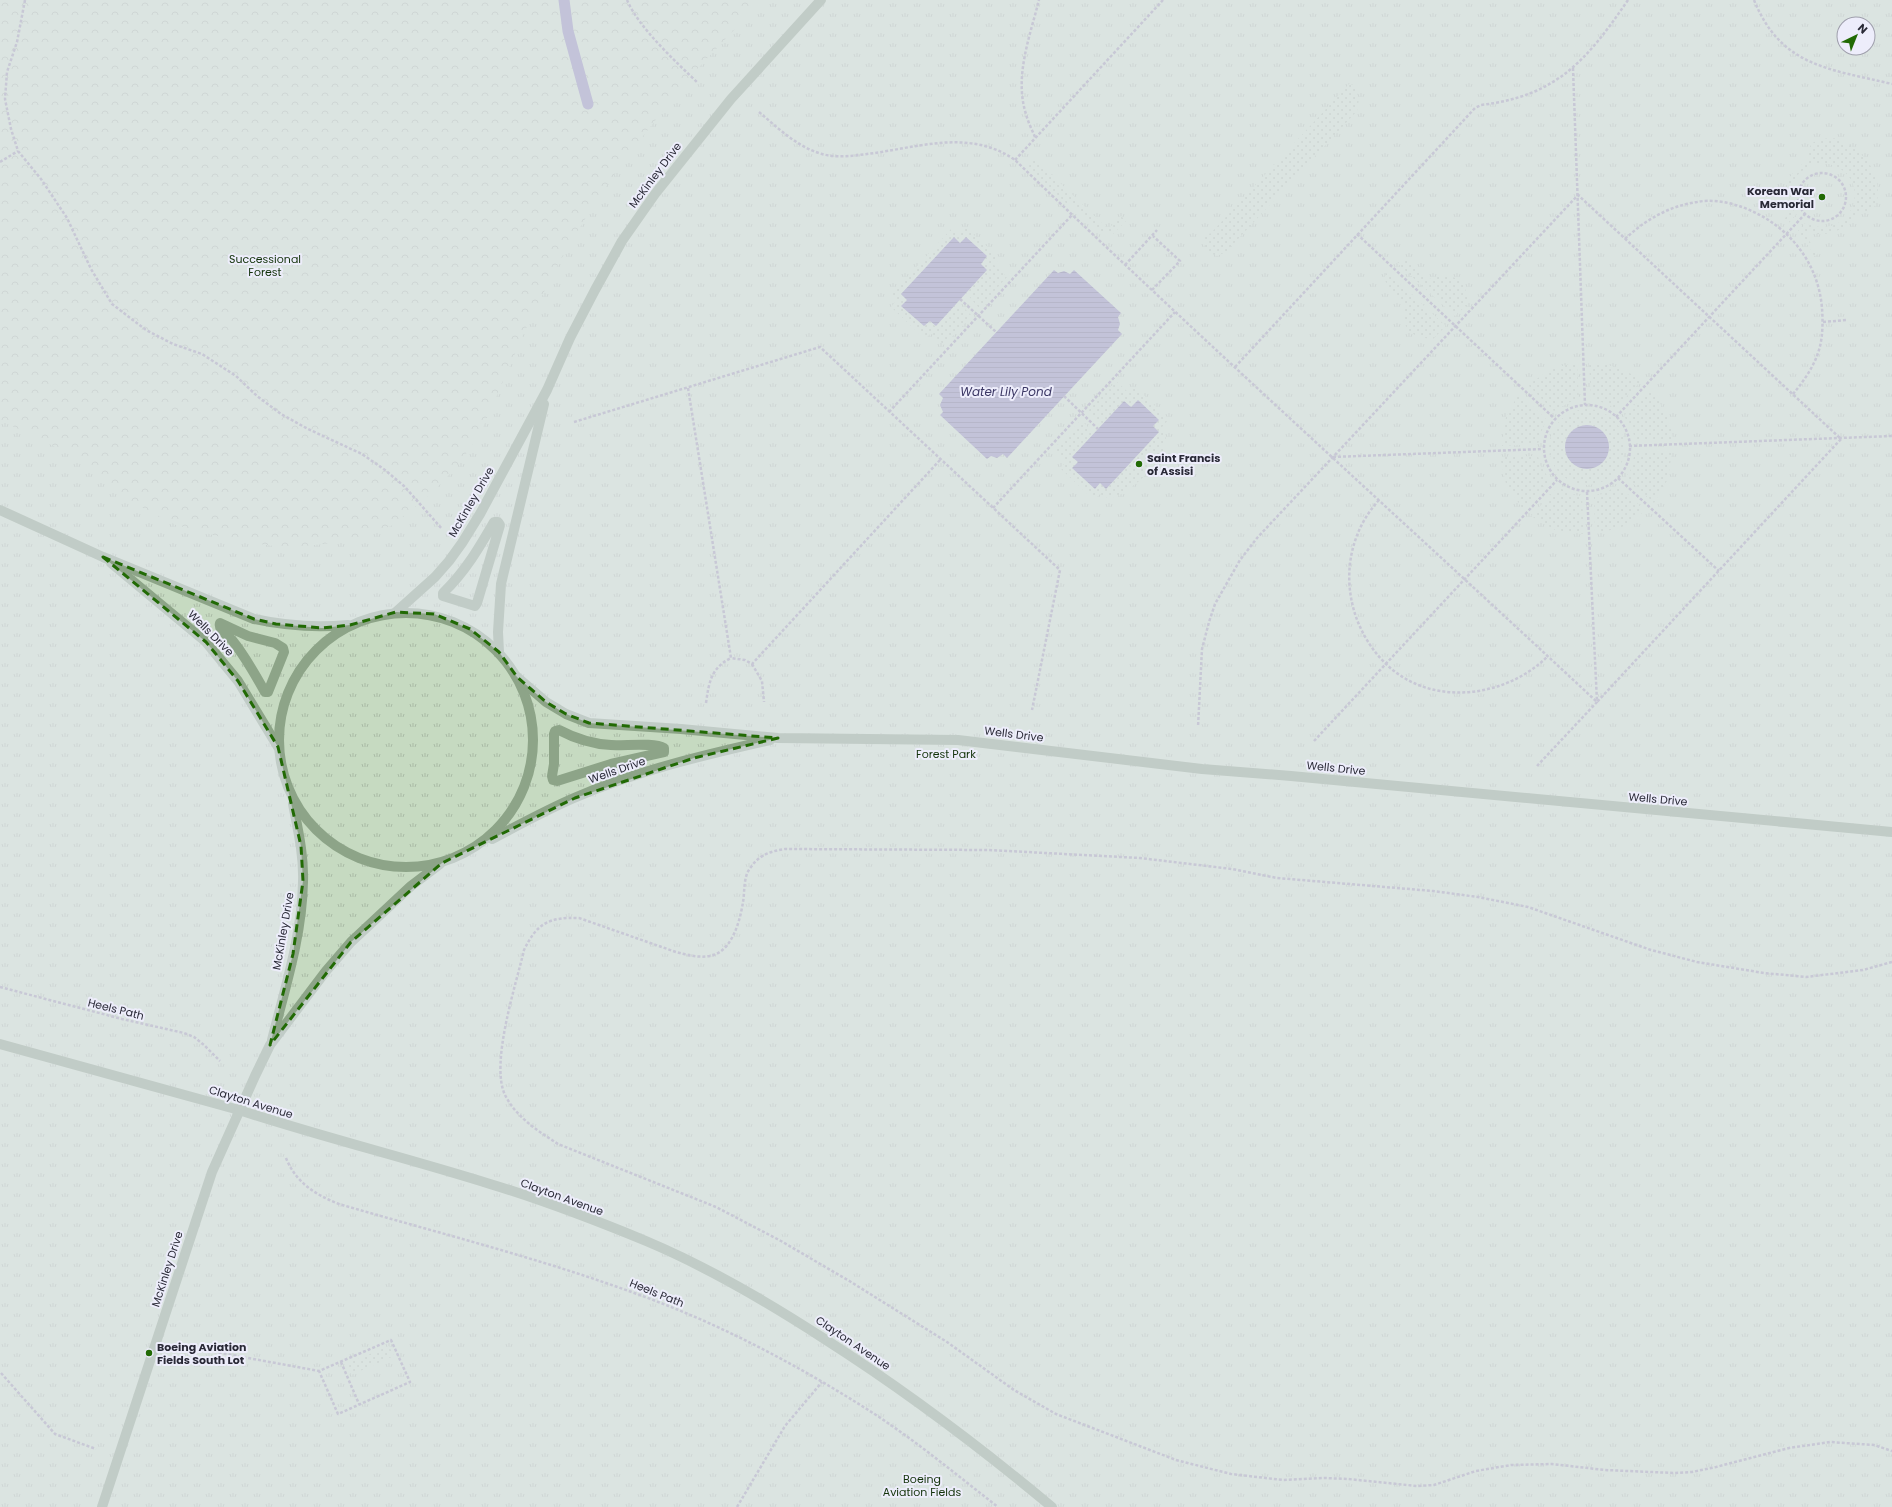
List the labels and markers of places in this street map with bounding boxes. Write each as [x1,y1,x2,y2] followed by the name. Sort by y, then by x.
[1747,183,1814,212] place label: Korean War Memorial
[1817,192,1827,202] marker: Korean War Memorial
[1147,450,1220,479] place label: Saint Francis of Assisi
[1134,459,1144,469] marker: Saint Francis of Assisi
[157,1339,246,1368] place label: Boeing Aviation Fields South Lot
[144,1348,154,1358] marker: Boeing Aviation Fields South Lot

